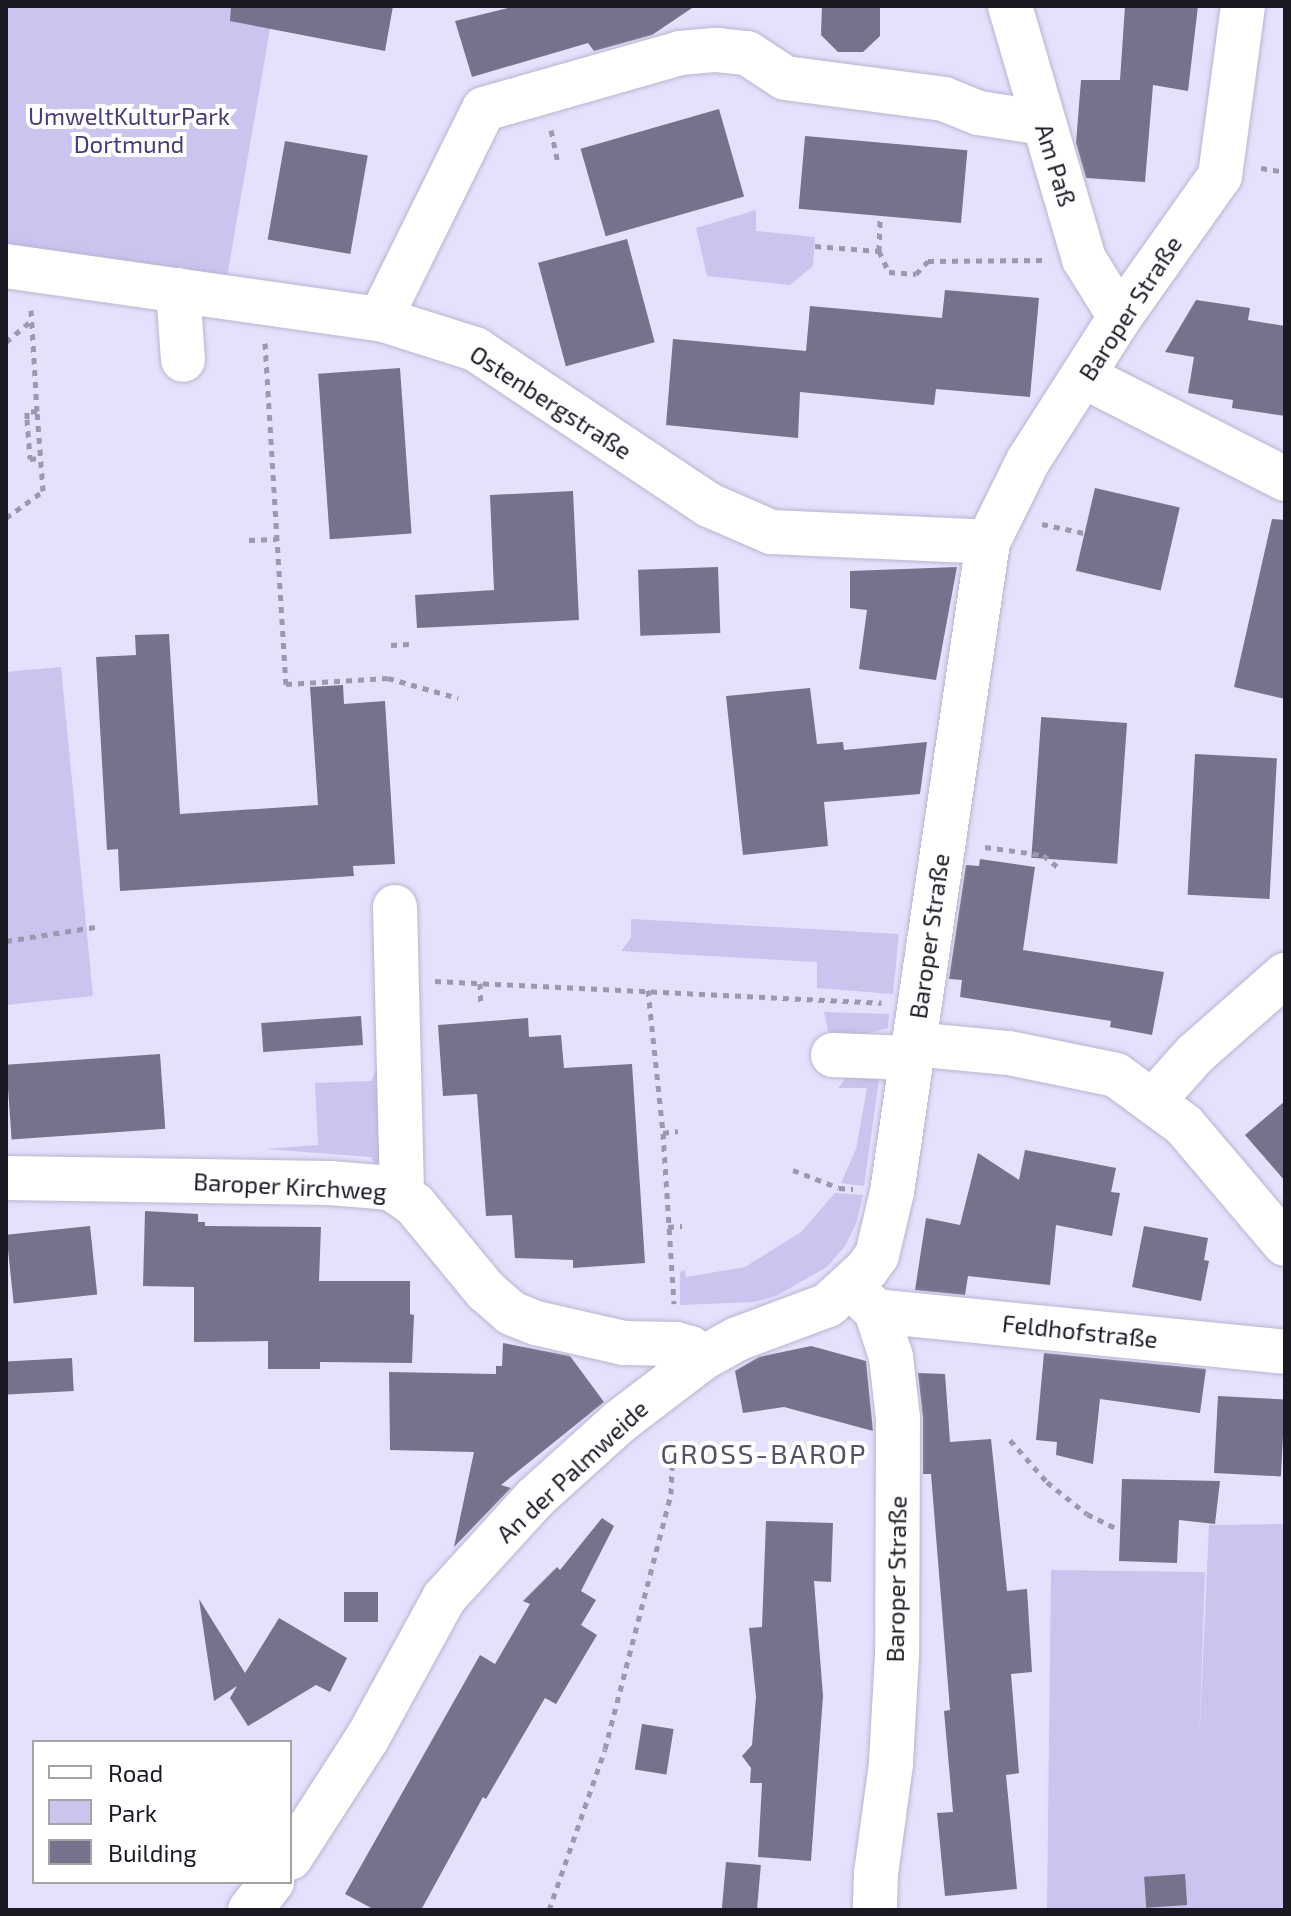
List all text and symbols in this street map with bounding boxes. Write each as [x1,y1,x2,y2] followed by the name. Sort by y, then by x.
[28,102,230,158] park label: UmweltKulturPark Dortmund
[1030,120,1082,210] street label: Am Paß
[1072,230,1188,386] street label: Baroper Straße
[465,339,637,465] street label: Ostenbergstraße
[903,851,955,1021] street label: Baroper Straße
[192,1167,388,1205] street label: Baroper Kirchweg
[1001,1309,1159,1353] street label: Feldhofstraße
[490,1393,654,1549] street label: An der Palmweide
[661,1436,867,1470] district label: GROSS-BAROP
[880,1495,912,1663] street label: Baroper Straße
[32,1740,292,1884] legend
[108,1758,163,1787] text: Road
[108,1798,157,1827] text: Park
[108,1838,197,1867] text: Building

